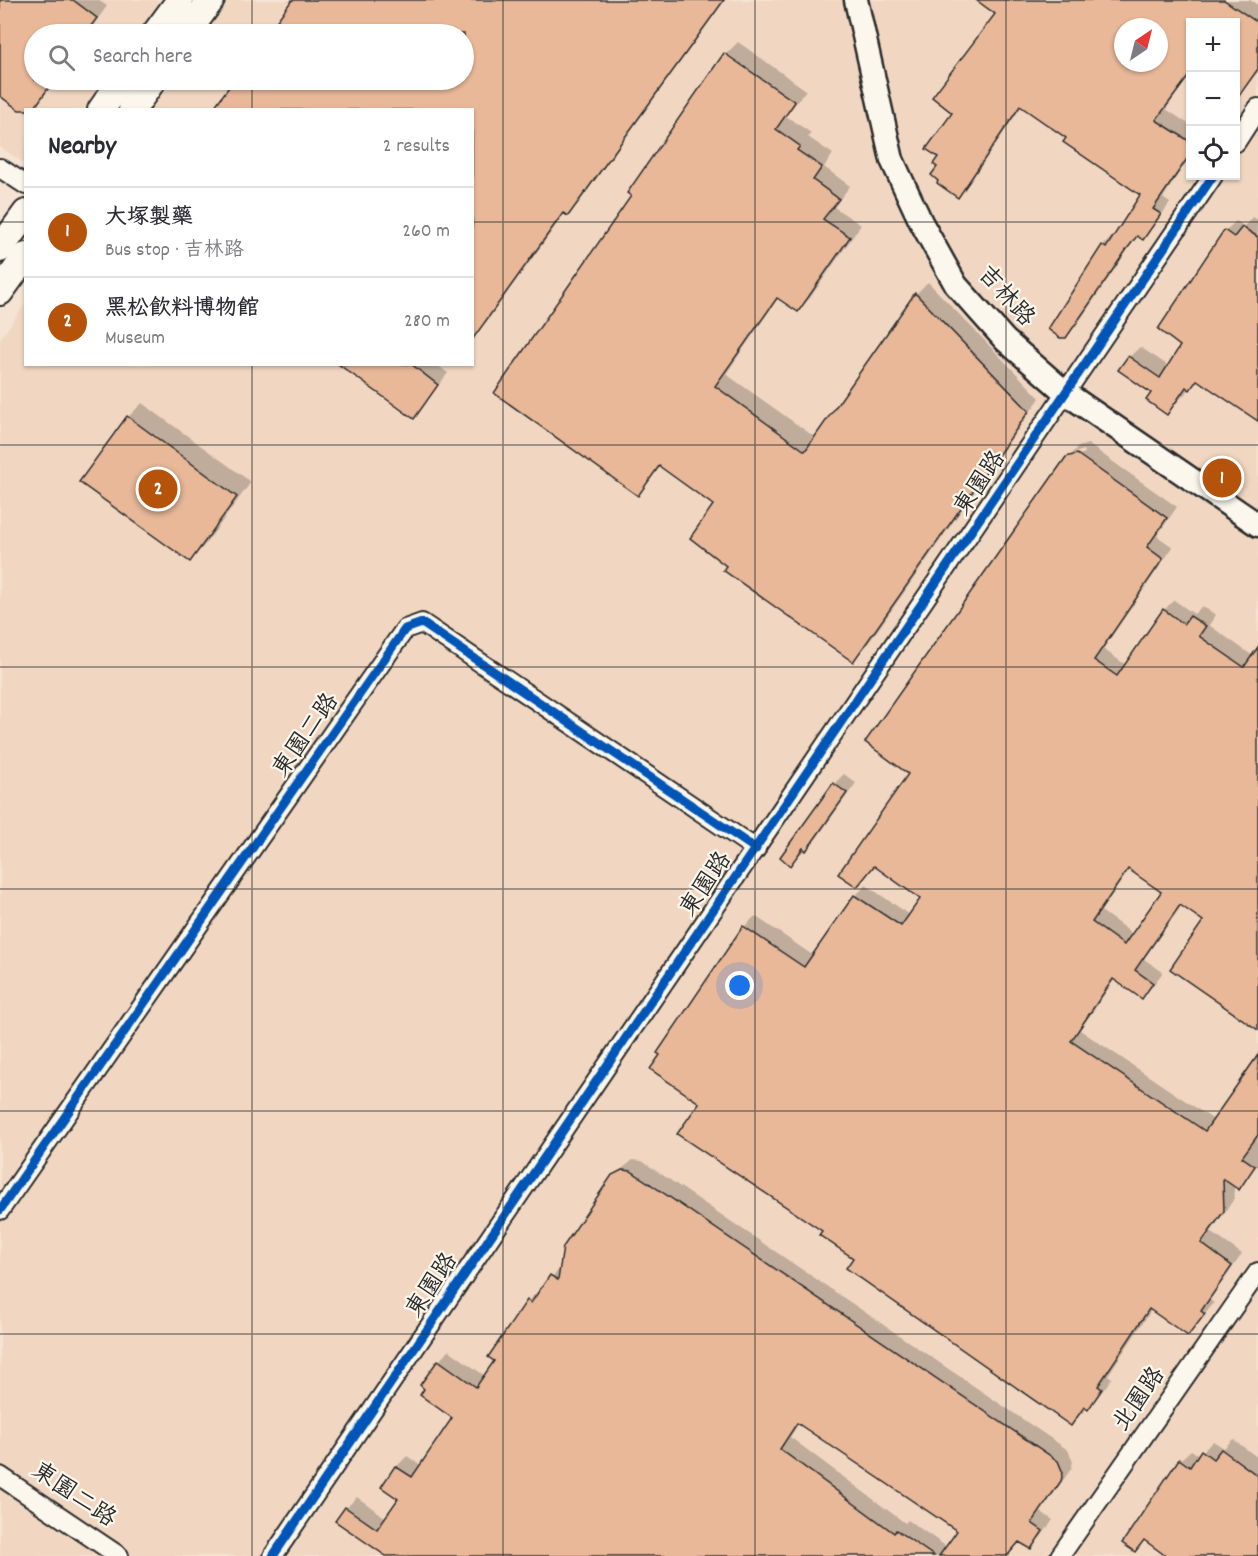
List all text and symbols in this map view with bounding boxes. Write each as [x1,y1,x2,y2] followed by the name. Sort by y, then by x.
[1114,18,1168,72] north arrow
[1186,18,1240,180] map controls
[1186,18,1240,72] button: +
[24,24,474,90] search box
[45,41,78,74] icon: search
[93,42,192,73] text: Search here
[1186,72,1240,126] button: −
[1186,126,1240,180] button: locate
[48,129,116,166] text: Nearby
[383,133,450,161] text: 2 results
[105,203,193,234] text: 大塚製藥
[65,218,70,246] text: 1
[402,218,450,246] text: 260 m
[105,237,244,265] text: Bus stop · 吉林路
[968,259,1042,335] street label: 吉林路
[105,294,259,325] text: 黑松飲料博物館
[63,308,72,336] text: 2
[404,308,450,336] text: 280 m
[105,325,165,353] text: Museum
[947,445,1015,523] street label: 東園路
[1202,456,1242,500] pin: 1
[138,466,178,512] pin: 2
[266,687,348,785] street label: 東園二路
[673,846,741,924] street label: 東園路
[725,971,754,1000] your location
[399,1247,467,1325] street label: 東園路
[1105,1361,1175,1439] street label: 北園路
[24,1455,122,1537] street label: 東園二路

